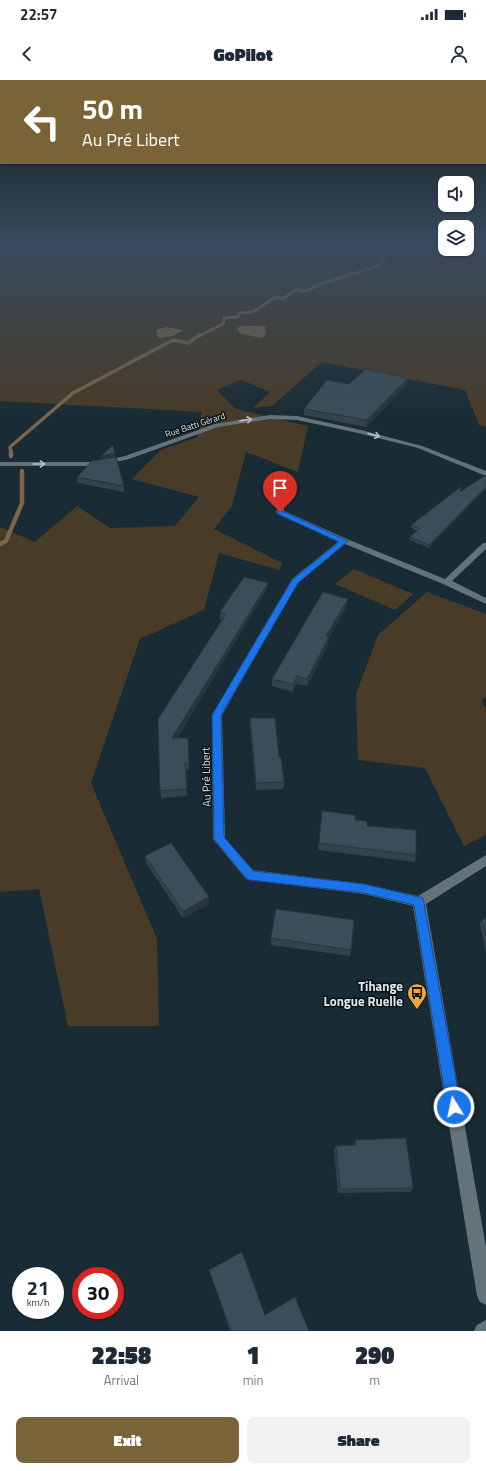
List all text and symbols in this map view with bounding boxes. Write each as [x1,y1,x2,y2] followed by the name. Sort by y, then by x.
[20,3,57,26] text: 22:57
[213,41,273,68] text: GoPilot
[16,43,38,65] icon: back
[448,43,470,65] icon: person
[82,87,143,130] text: 50 m
[16,96,68,148] icon: left
[82,126,180,153] text: Au Pré Libert
[438,176,474,256] map controls
[438,176,474,212] button: sound
[438,220,474,256] button: layers
[163,409,227,440] street label: Rue Batti Gérard
[239,416,252,424] one-way arrow
[367,431,380,439] one-way arrow
[32,460,45,468] one-way arrow
[263,471,297,512] pin
[269,477,291,499] icon: arrive
[197,747,215,807] street label: Au Pré Libert
[324,976,403,1011] place label: Tihange Longue Ruelle
[406,982,428,1010] bus stop icon: Tihange Longue Ruelle
[433,1086,475,1128] position arrow
[72,1267,124,1319] speed limit sign: 30
[27,1272,49,1303] text: 21
[27,1295,49,1310] text: km/h
[91,1337,151,1373] text: 22:58
[246,1337,260,1373] text: 1
[355,1337,394,1373] text: 290
[104,1370,139,1390] text: Arrival
[243,1370,263,1390] text: min
[369,1370,380,1390] text: m
[16,1417,239,1463] button: Exit
[247,1417,470,1463] button: Share

